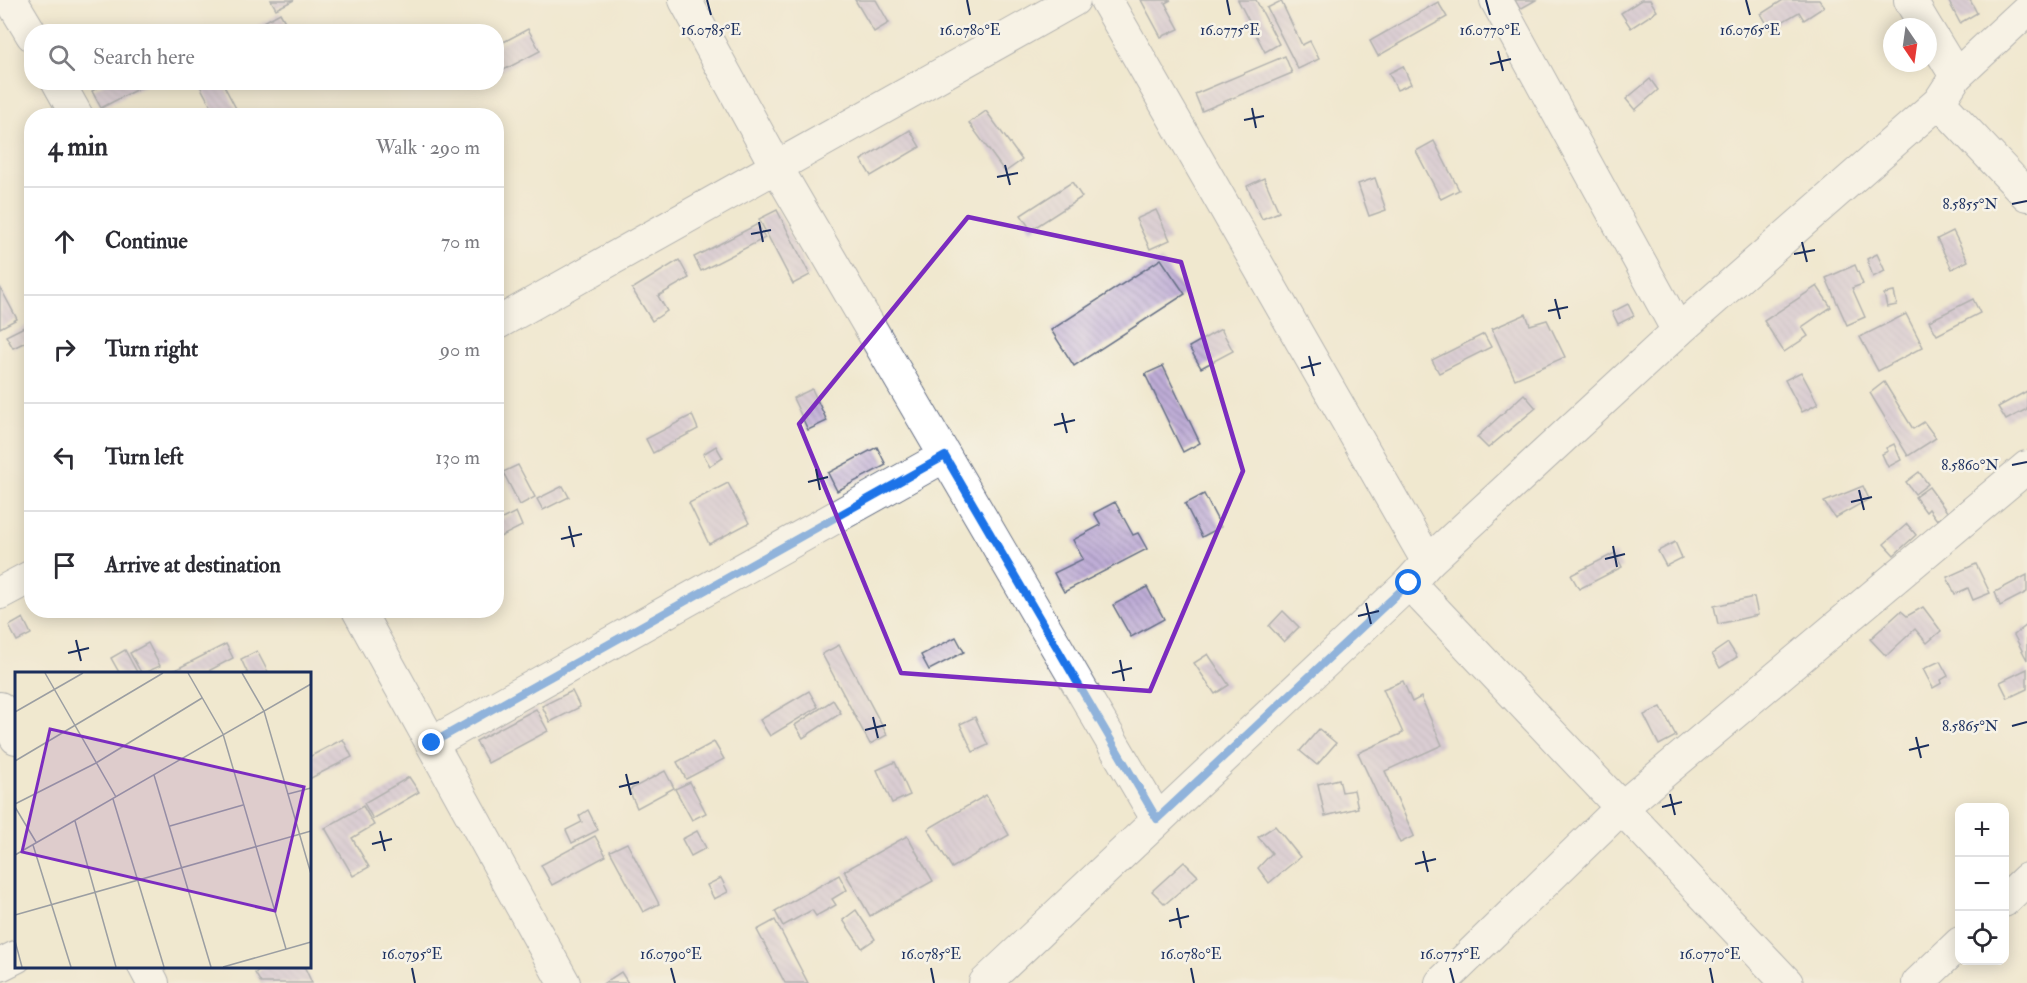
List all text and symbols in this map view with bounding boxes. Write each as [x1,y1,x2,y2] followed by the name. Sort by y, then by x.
[1883,18,1937,72] north arrow
[681,21,741,40] text: 16.0785°E
[939,21,1001,40] text: 16.0780°E
[1200,21,1260,40] text: 16.0775°E
[1460,21,1521,40] text: 16.0770°E
[1720,21,1780,40] text: 16.0765°E
[24,24,504,90] search box
[45,41,78,74] icon: search
[93,43,195,71] text: Search here
[48,131,108,163] text: 4 min
[376,135,480,160] text: Walk · 290 m
[1942,195,1998,214] text: 8.5855°N
[48,225,81,258] icon: ahead
[105,227,188,255] text: Continue
[441,229,480,254] text: 70 m
[48,333,81,366] icon: right
[105,335,198,363] text: Turn right
[440,337,480,362] text: 90 m
[48,441,81,474] icon: left
[105,443,184,471] text: Turn left
[435,445,480,470] text: 130 m
[1941,456,1999,475] text: 8.5860°N
[48,549,81,582] icon: arrive
[105,551,281,579] text: Arrive at destination
[1395,569,1421,595] route start
[15,672,310,968] inset map
[1942,717,1999,736] text: 8.5865°N
[418,729,444,755] route end
[1955,803,2009,965] map controls
[1955,803,2009,857] button: +
[1955,857,2009,911] button: −
[1955,911,2009,965] button: locate
[382,945,443,964] text: 16.0795°E
[640,945,702,964] text: 16.0790°E
[901,945,961,964] text: 16.0785°E
[1160,945,1222,964] text: 16.0780°E
[1420,945,1480,964] text: 16.0775°E
[1680,945,1741,964] text: 16.0770°E

